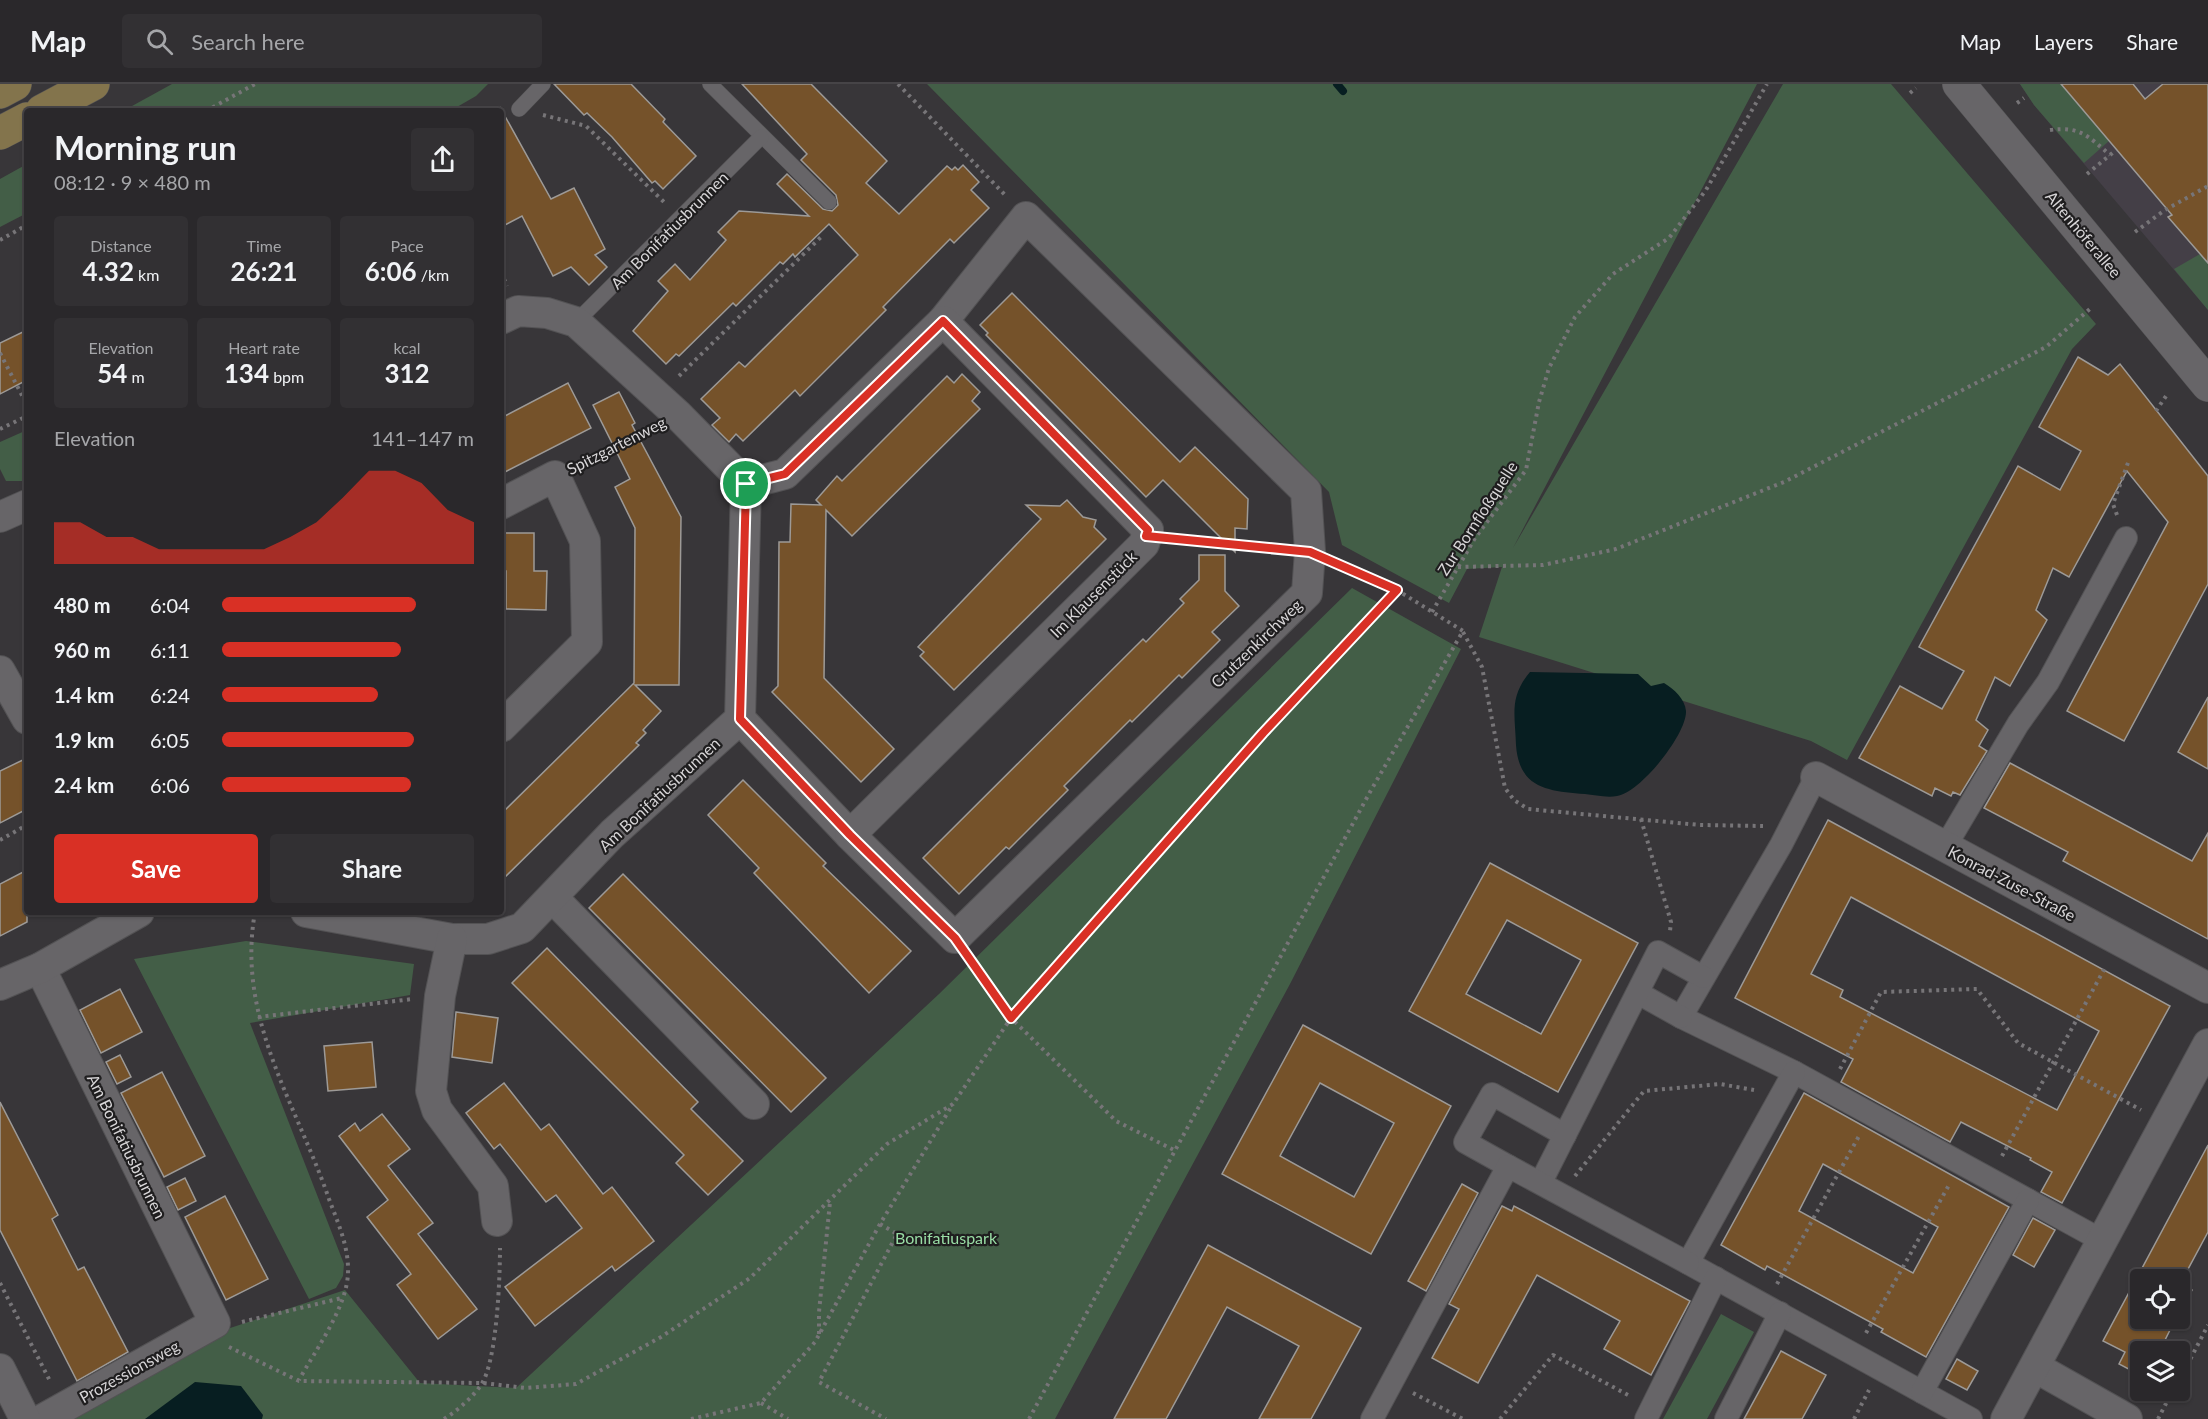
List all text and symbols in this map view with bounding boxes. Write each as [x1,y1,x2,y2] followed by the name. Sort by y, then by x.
[122,14,542,68] search box
[30,24,86,58] text: Map
[143,25,176,58] icon: search
[191,28,305,55] text: Search here
[1960,29,2001,54] text: Map
[2034,29,2093,54] text: Layers
[2126,29,2178,54] text: Share
[54,127,237,167] text: Morning run
[411,128,474,191] button: share
[606,167,732,293] street label: Am Bonifatiusbrunnen
[54,170,211,194] text: 08:12 · 9 × 480 m
[2042,187,2126,281] street label: Altenhöferallee
[90,236,152,255] text: Distance
[247,236,281,255] text: Time
[390,236,424,255] text: Pace
[83,255,134,287] text: 4.32
[230,255,298,287] text: 26:21
[365,255,417,287] text: 6:06
[134,265,159,284] text: km
[417,265,449,284] text: /km
[89,338,154,357] text: Elevation
[228,338,300,357] text: Heart rate
[393,338,421,357] text: kcal
[97,357,127,389] text: 54
[224,357,269,389] text: 134
[384,357,430,389] text: 312
[127,367,145,386] text: m
[269,367,304,386] text: bpm
[563,412,669,478] street label: Spitzgartenweg
[54,426,135,450] text: Elevation
[371,426,474,450] text: 141–147 m
[720,458,771,509] pin
[1433,458,1521,578] street label: Zur Bornfloßquelle
[729,467,762,500] icon: arrive
[1046,546,1141,641] street label: Im Klausenstück
[54,593,110,617] text: 480 m
[150,593,190,617] text: 6:04
[1207,595,1305,691] street label: Crutzenkirchweg
[54,638,110,662] text: 960 m
[150,638,190,662] text: 6:11
[54,683,114,707] text: 1.4 km
[150,683,190,707] text: 6:24
[54,728,114,752] text: 1.9 km
[150,728,190,752] text: 6:05
[595,733,723,855] street label: Am Bonifatiusbrunnen
[54,773,114,797] text: 2.4 km
[150,773,190,797] text: 6:06
[54,834,258,903] button: Save
[270,834,474,903] button: Share
[1945,841,2079,925] street label: Konrad-Zuse-Straße
[84,1071,170,1221] street label: Am Bonifatiusbrunnen
[895,1228,998,1247] park label: Bonifatiuspark
[2130,1269,2190,1401] map controls
[2130,1269,2190,1329] button: locate
[76,1336,182,1406] street label: Prozessionsweg
[2130,1341,2190,1401] button: layers

